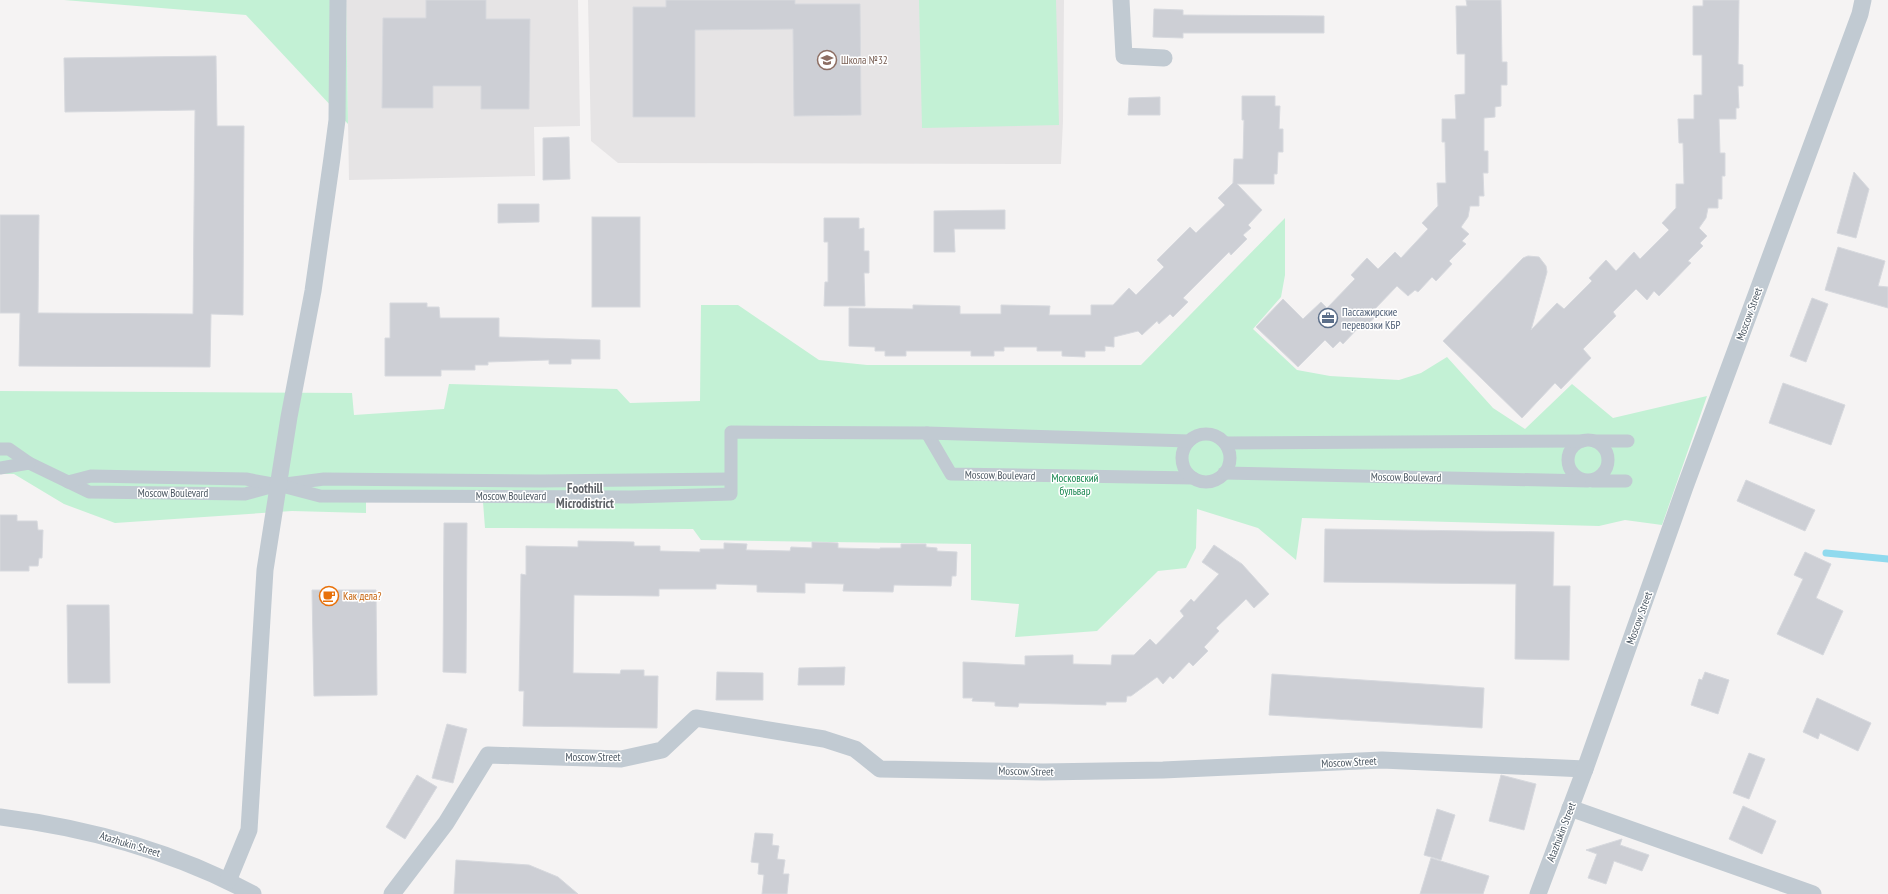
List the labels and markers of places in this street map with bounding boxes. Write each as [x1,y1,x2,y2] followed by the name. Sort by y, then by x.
[816,49,838,71] school or university icon: Школа №32
[841,53,888,67] place label: Школа №32
[1342,305,1400,332] place label: Пассажирские перевозки КБР
[1317,307,1339,329] office icon: Пассажирские перевозки КБР
[318,585,340,607] cafe icon: Как дела?
[343,589,381,603] place label: Как дела?

